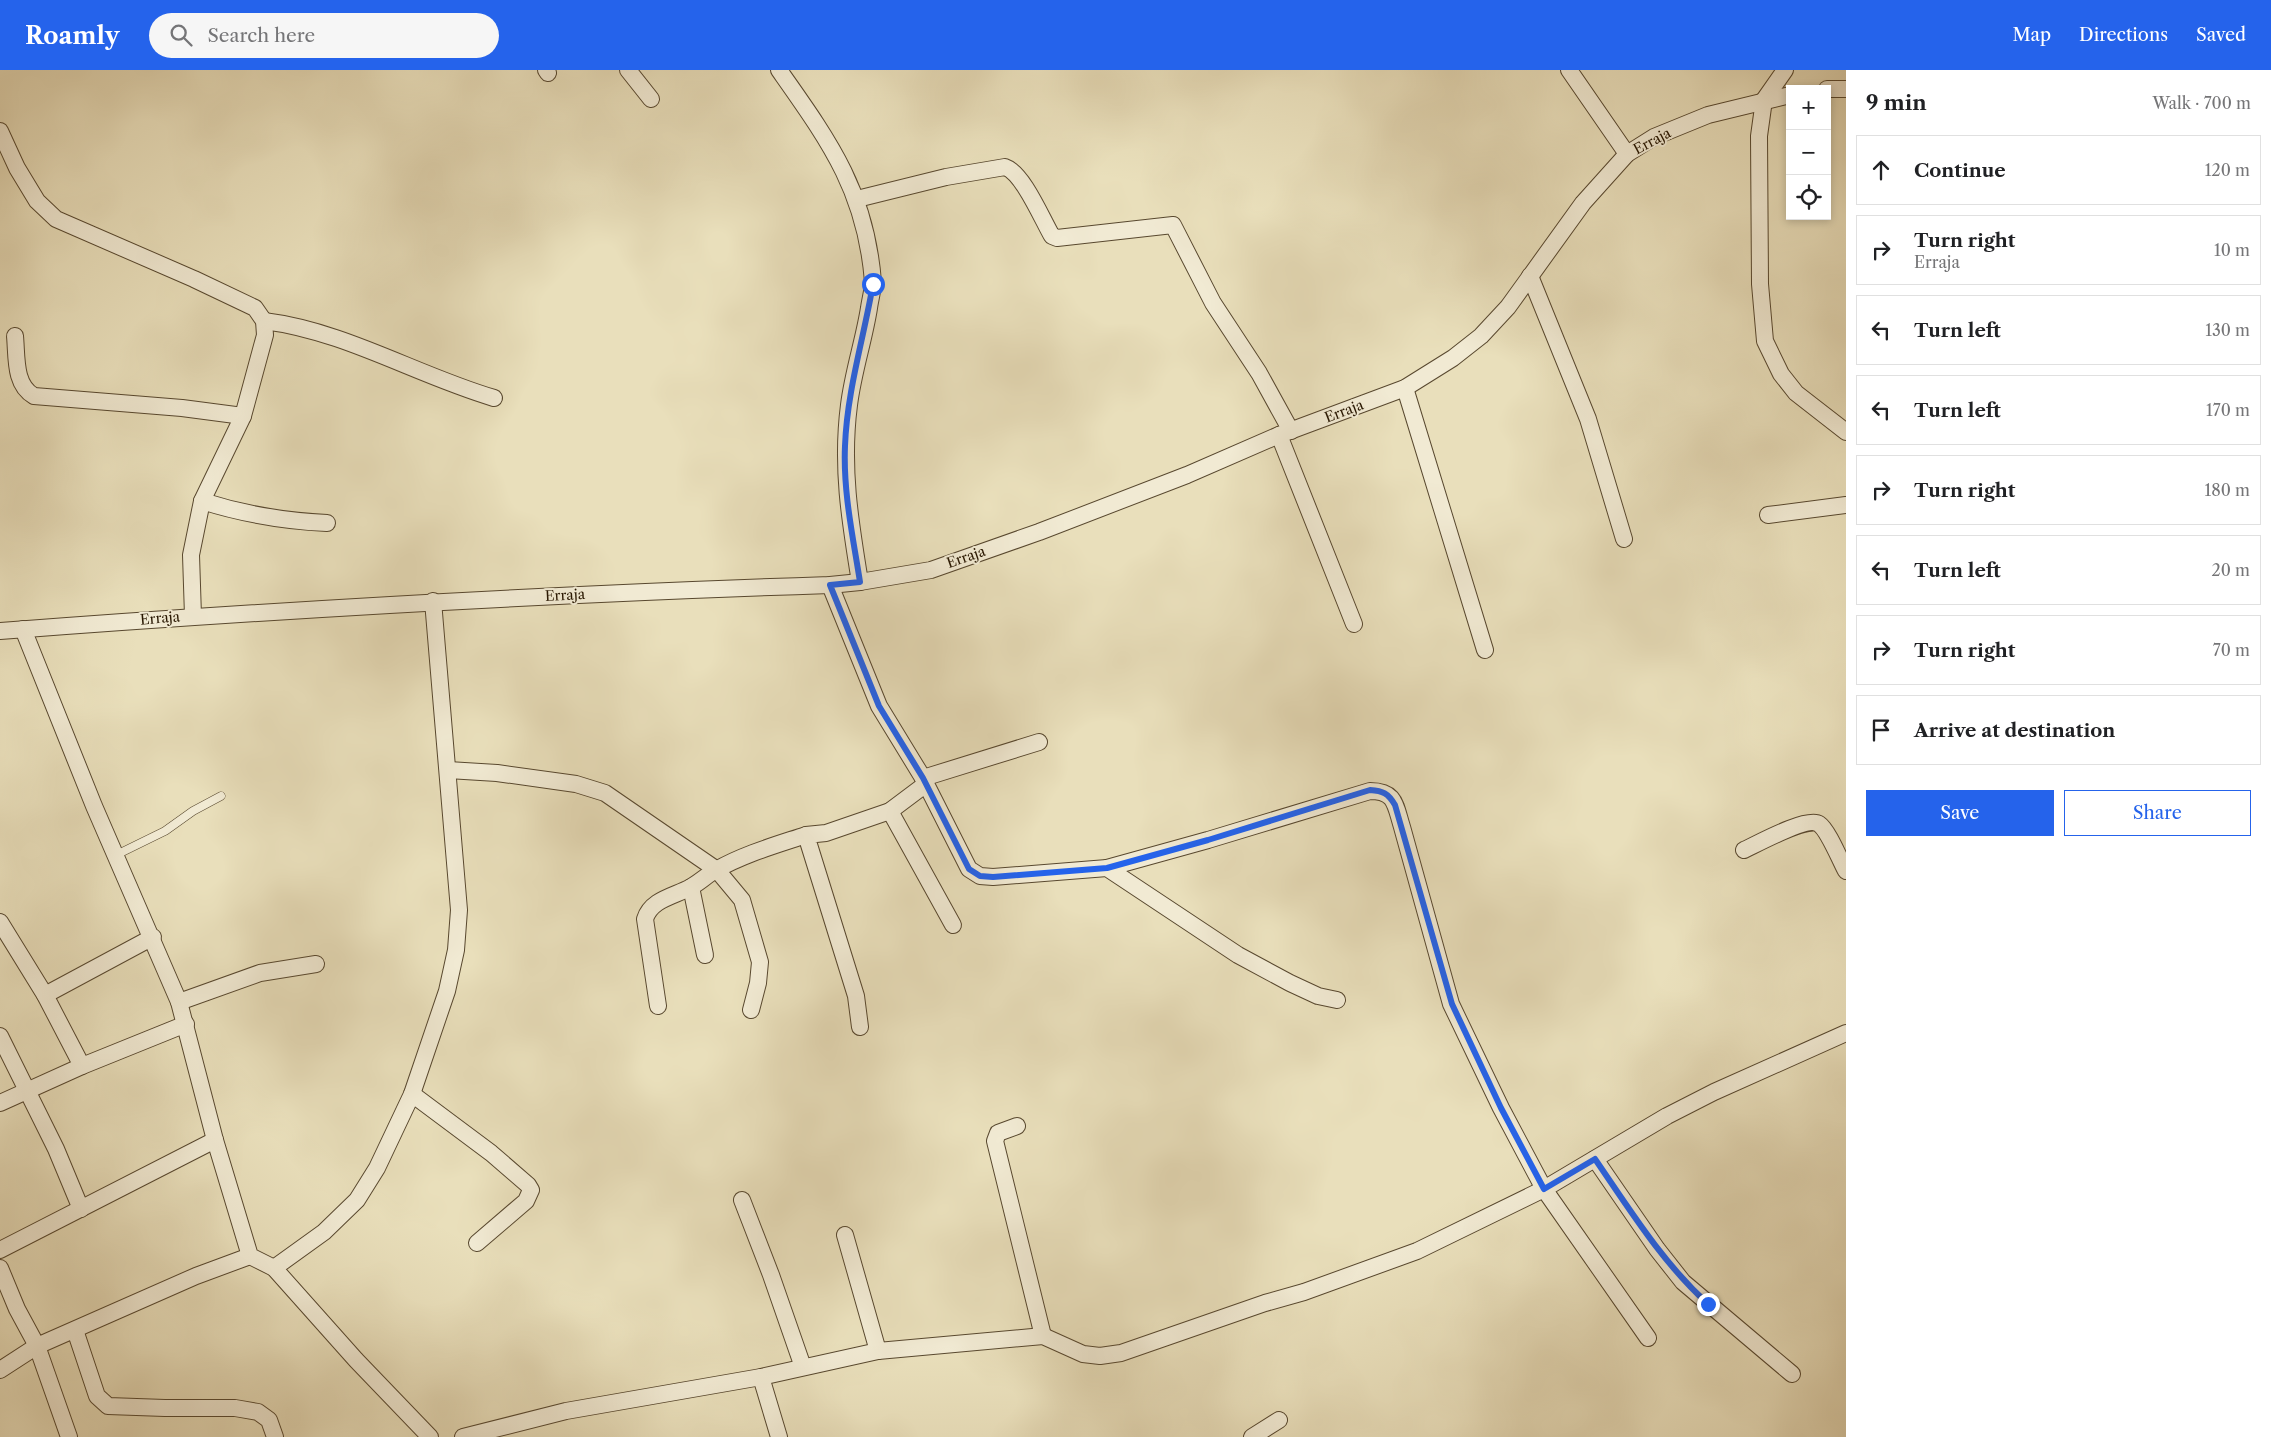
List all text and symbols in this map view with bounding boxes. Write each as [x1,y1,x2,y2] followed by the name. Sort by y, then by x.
[149,13,499,58] search box
[25,21,119,50] text: Roamly
[167,21,195,49] icon: search
[207,24,315,47] text: Search here
[2012,24,2051,46] text: Map
[2079,24,2168,46] text: Directions
[2196,24,2246,46] text: Saved
[1786,85,1831,220] map controls
[1786,85,1831,130] button: +
[1866,90,1927,115] text: 9 min
[2152,93,2251,113] text: Walk · 700 m
[1630,123,1674,158] street label: Erraja
[1786,130,1831,175] button: −
[1867,156,1895,184] icon: ahead
[1914,159,2006,182] text: Continue
[2205,160,2250,180] text: 120 m
[1786,175,1831,220] button: locate
[1914,229,2015,252] text: Turn right
[1867,236,1895,264] icon: right
[2214,240,2250,260] text: 10 m
[1914,252,1960,272] text: Erraja
[862,273,885,296] route start
[1867,316,1895,344] icon: left
[1914,319,2001,342] text: Turn left
[2205,320,2250,340] text: 130 m
[1322,395,1367,427] street label: Erraja
[1867,396,1895,424] icon: left
[1914,399,2001,422] text: Turn left
[2206,400,2250,420] text: 170 m
[1867,476,1895,504] icon: right
[1914,479,2015,502] text: Turn right
[2204,480,2250,500] text: 180 m
[944,542,988,572] street label: Erraja
[1867,556,1895,584] icon: left
[1914,559,2001,582] text: Turn left
[2211,560,2250,580] text: 20 m
[544,585,586,605] street label: Erraja
[139,607,181,629] street label: Erraja
[1867,636,1895,664] icon: right
[1914,639,2015,662] text: Turn right
[2213,640,2250,660] text: 70 m
[1867,716,1895,744] icon: arrive
[1914,719,2115,742] text: Arrive at destination
[1866,790,2054,836] button: Save
[2064,790,2251,836] button: Share
[1697,1293,1720,1316] route end

